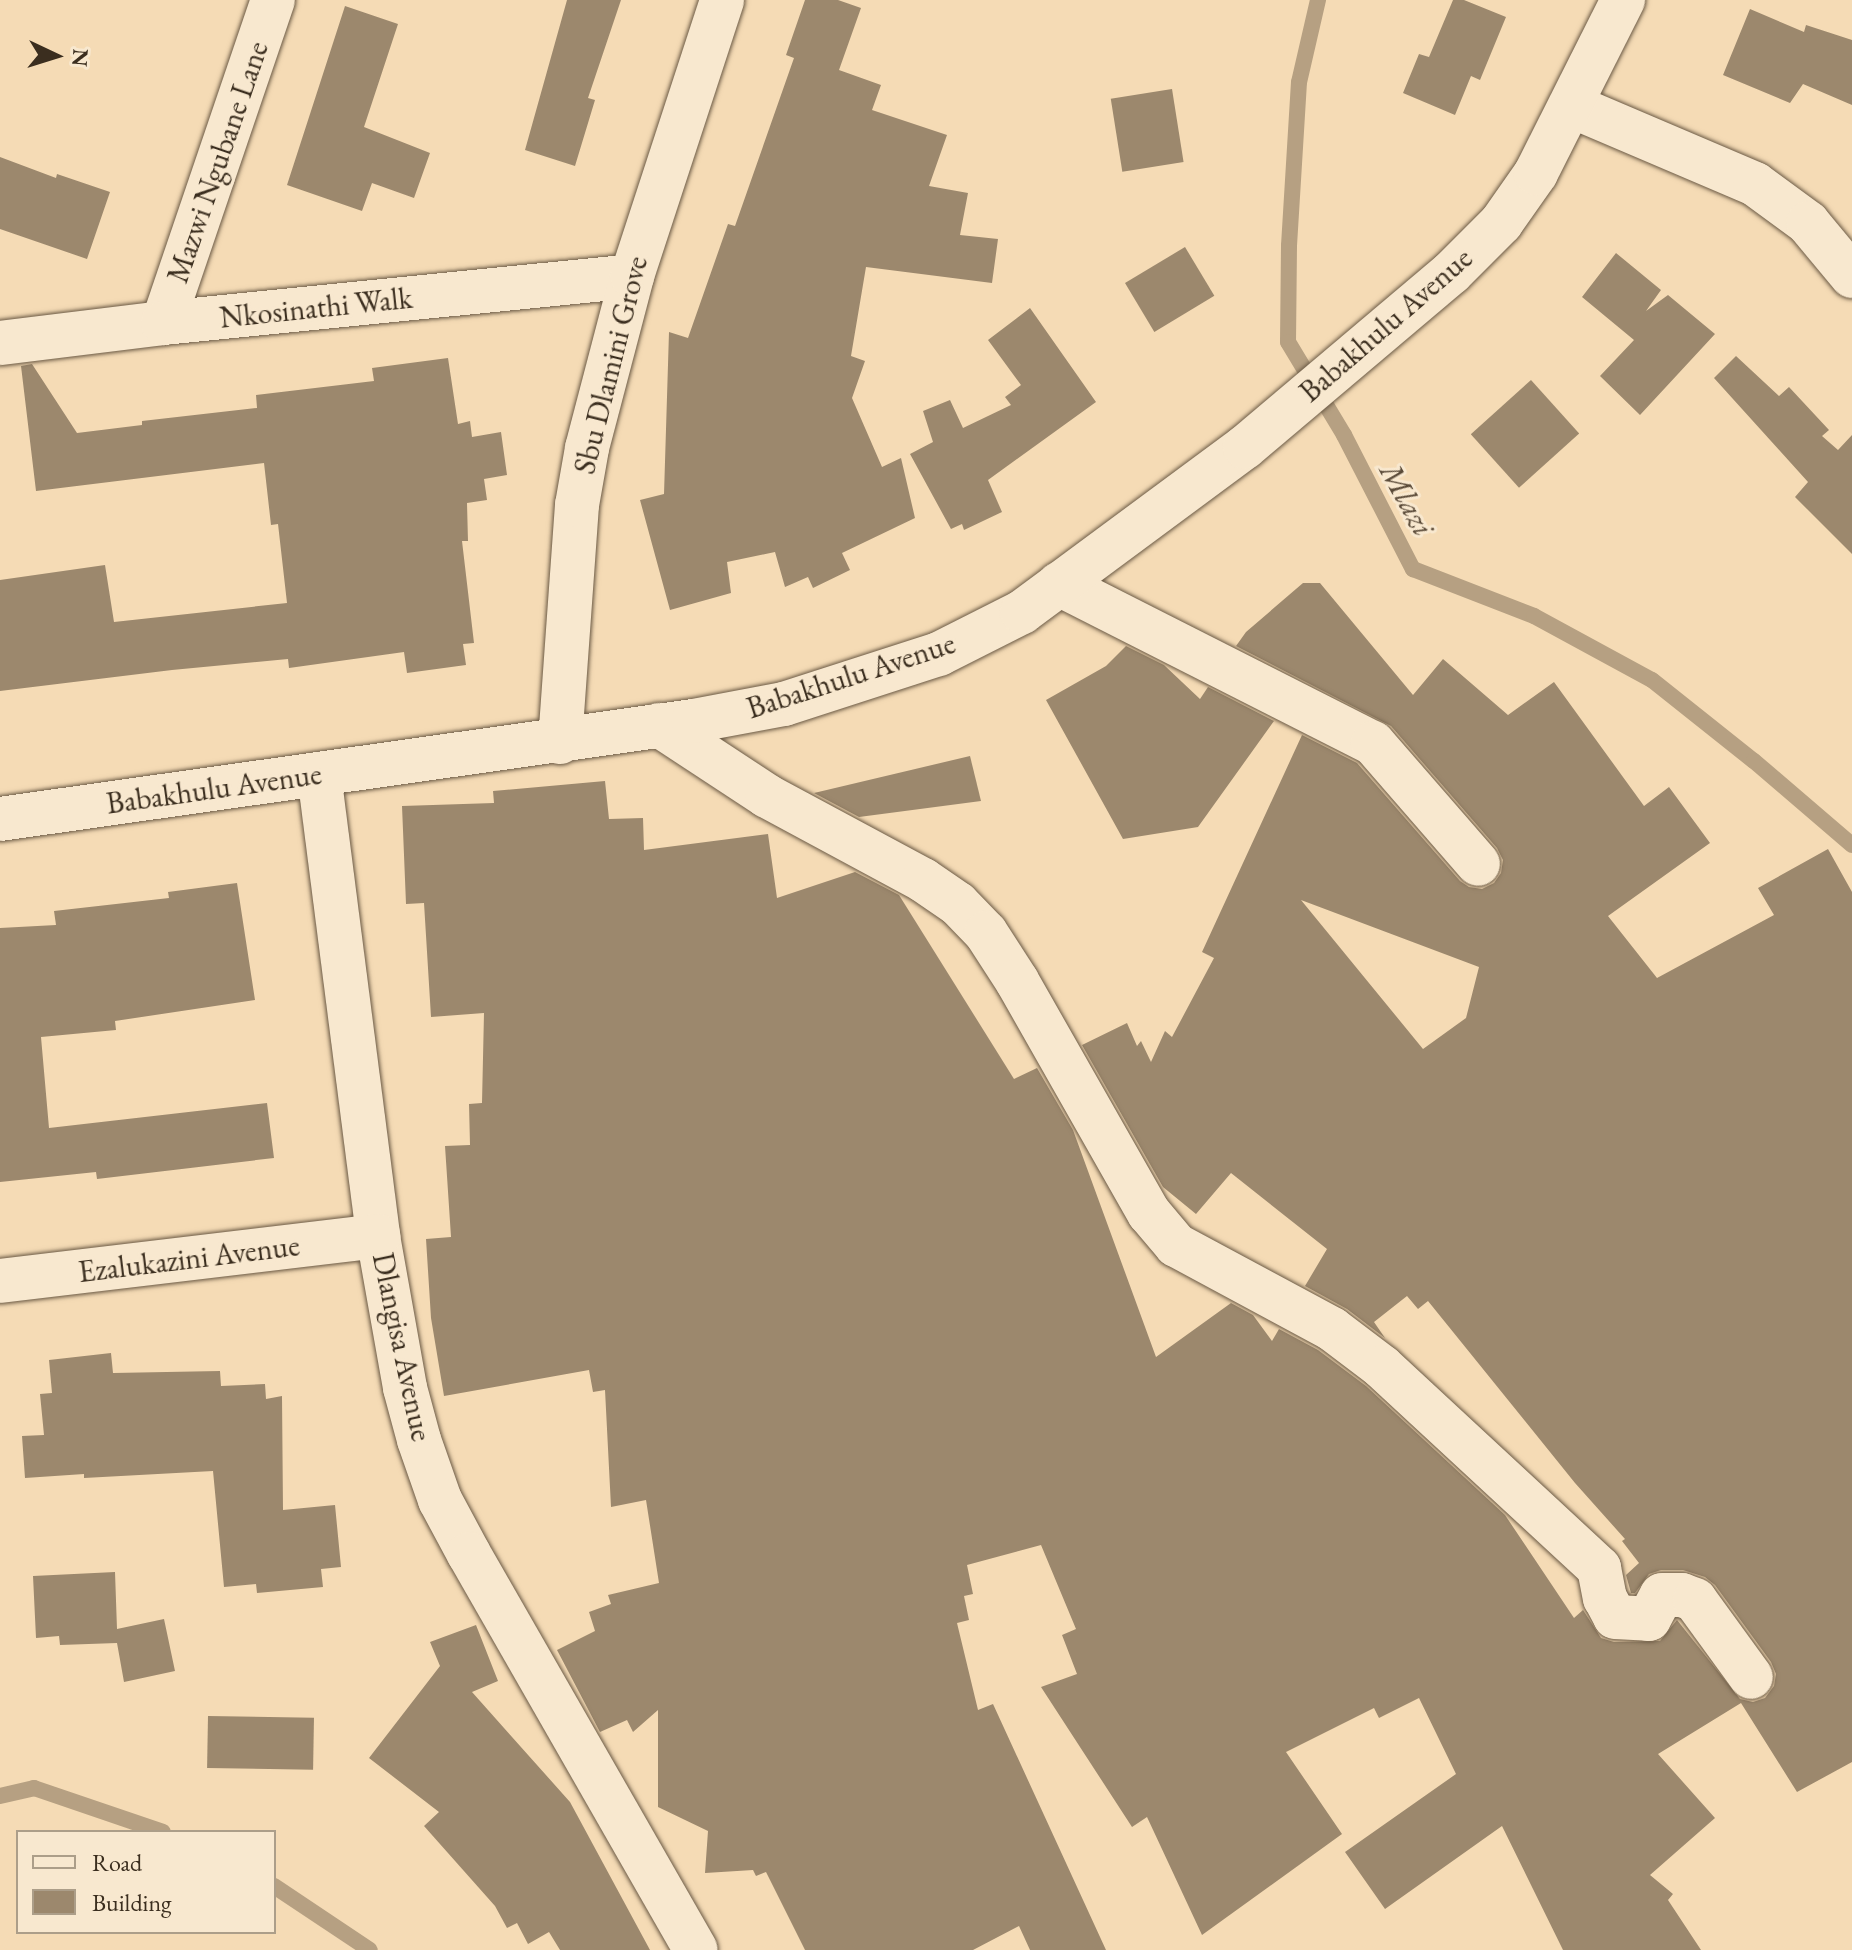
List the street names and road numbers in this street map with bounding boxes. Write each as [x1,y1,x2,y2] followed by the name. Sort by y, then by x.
[160,37,276,287] street label: Mazwi Ngubane Lane
[1292,240,1480,410] street label: Babakhulu Avenue
[567,252,655,478] street label: Sbu Dlamini Grove
[218,280,414,336] street label: Nkosinathi Walk
[742,625,960,727] street label: Babakhulu Avenue
[104,756,324,822] street label: Babakhulu Avenue
[76,1228,302,1290] street label: Ezalukazini Avenue
[364,1249,440,1445] street label: Dlangisa Avenue

